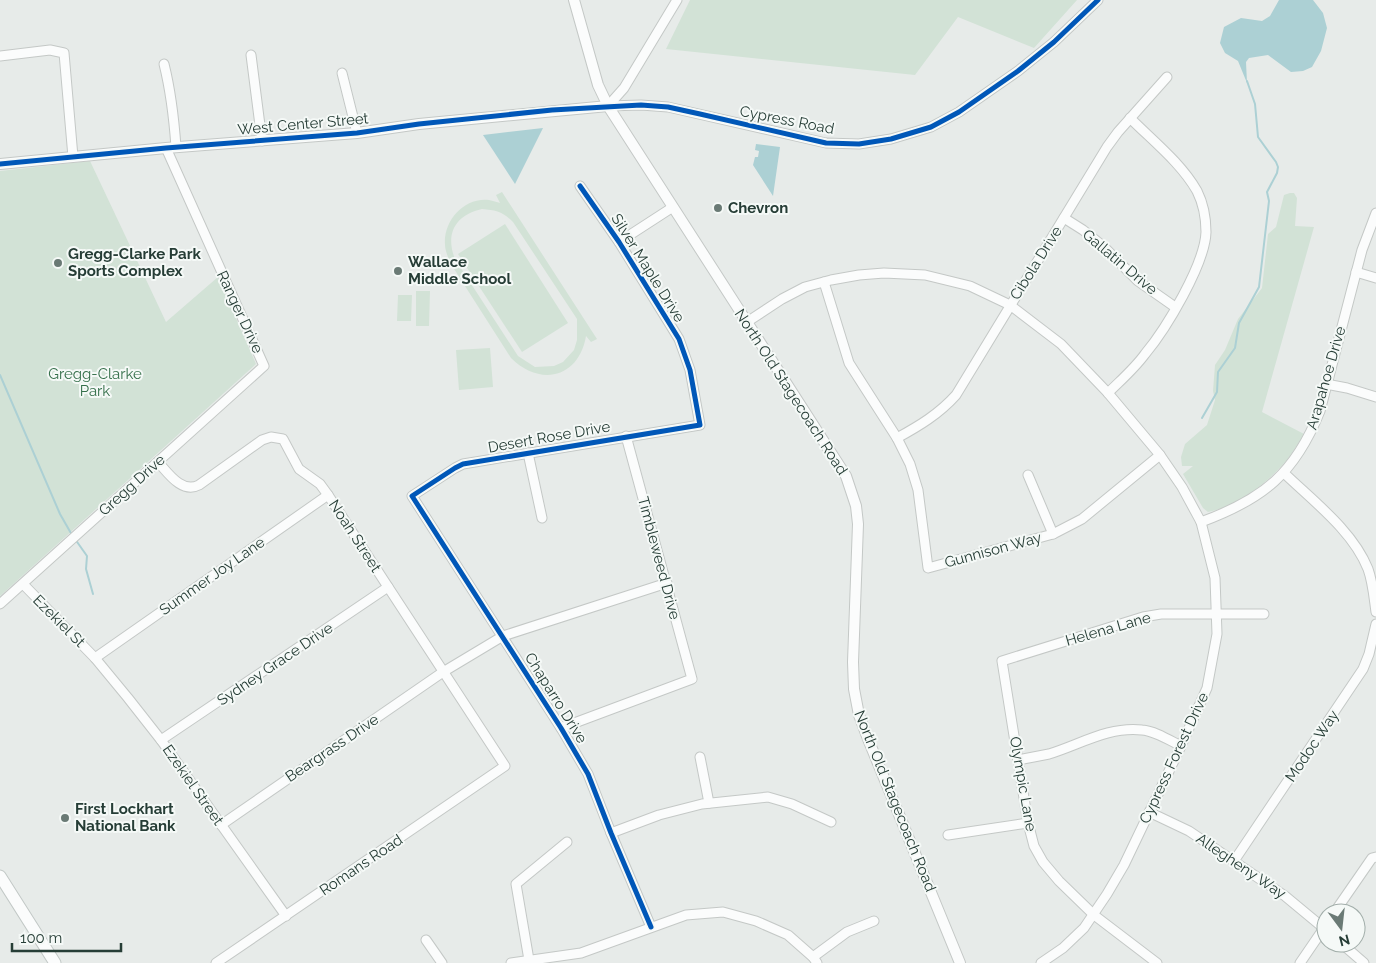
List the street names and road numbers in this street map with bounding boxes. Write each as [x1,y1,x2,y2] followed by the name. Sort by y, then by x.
[738,102,836,138] street label: Cypress Road
[237,109,369,139] street label: West Center Street
[607,210,689,326] street label: Silver Maple Drive
[1006,223,1066,303] street label: Cibola Drive
[1079,226,1161,299] street label: Gallatin Drive
[213,268,267,356] street label: Ranger Drive
[731,306,851,478] street label: North Old Stagecoach Road
[1303,324,1349,432] street label: Arapahoe Drive
[486,417,612,457] street label: Desert Rose Drive
[95,451,169,519] street label: Gregg Drive
[634,495,684,622] street label: Timbleweed Drive
[325,496,385,576] street label: Noah Street
[943,528,1043,572] street label: Gunnison Way
[156,533,268,619] street label: Summer Joy Lane
[29,591,89,651] street label: Ezekiel St
[1063,608,1153,650] street label: Helena Lane
[214,619,336,709] street label: Sydney Grace Drive
[521,649,591,747] street label: Chaparro Drive
[1136,689,1212,827] street label: Cypress Forest Drive
[1281,707,1343,785] street label: Modoc Way
[850,708,940,894] street label: North Old Stagecoach Road
[282,710,382,786] street label: Beargrass Drive
[1006,735,1040,833] street label: Olympic Lane
[159,741,227,829] street label: Ezekiel Street
[1193,829,1289,903] street label: Allegheny Way
[316,831,406,899] street label: Romans Road

